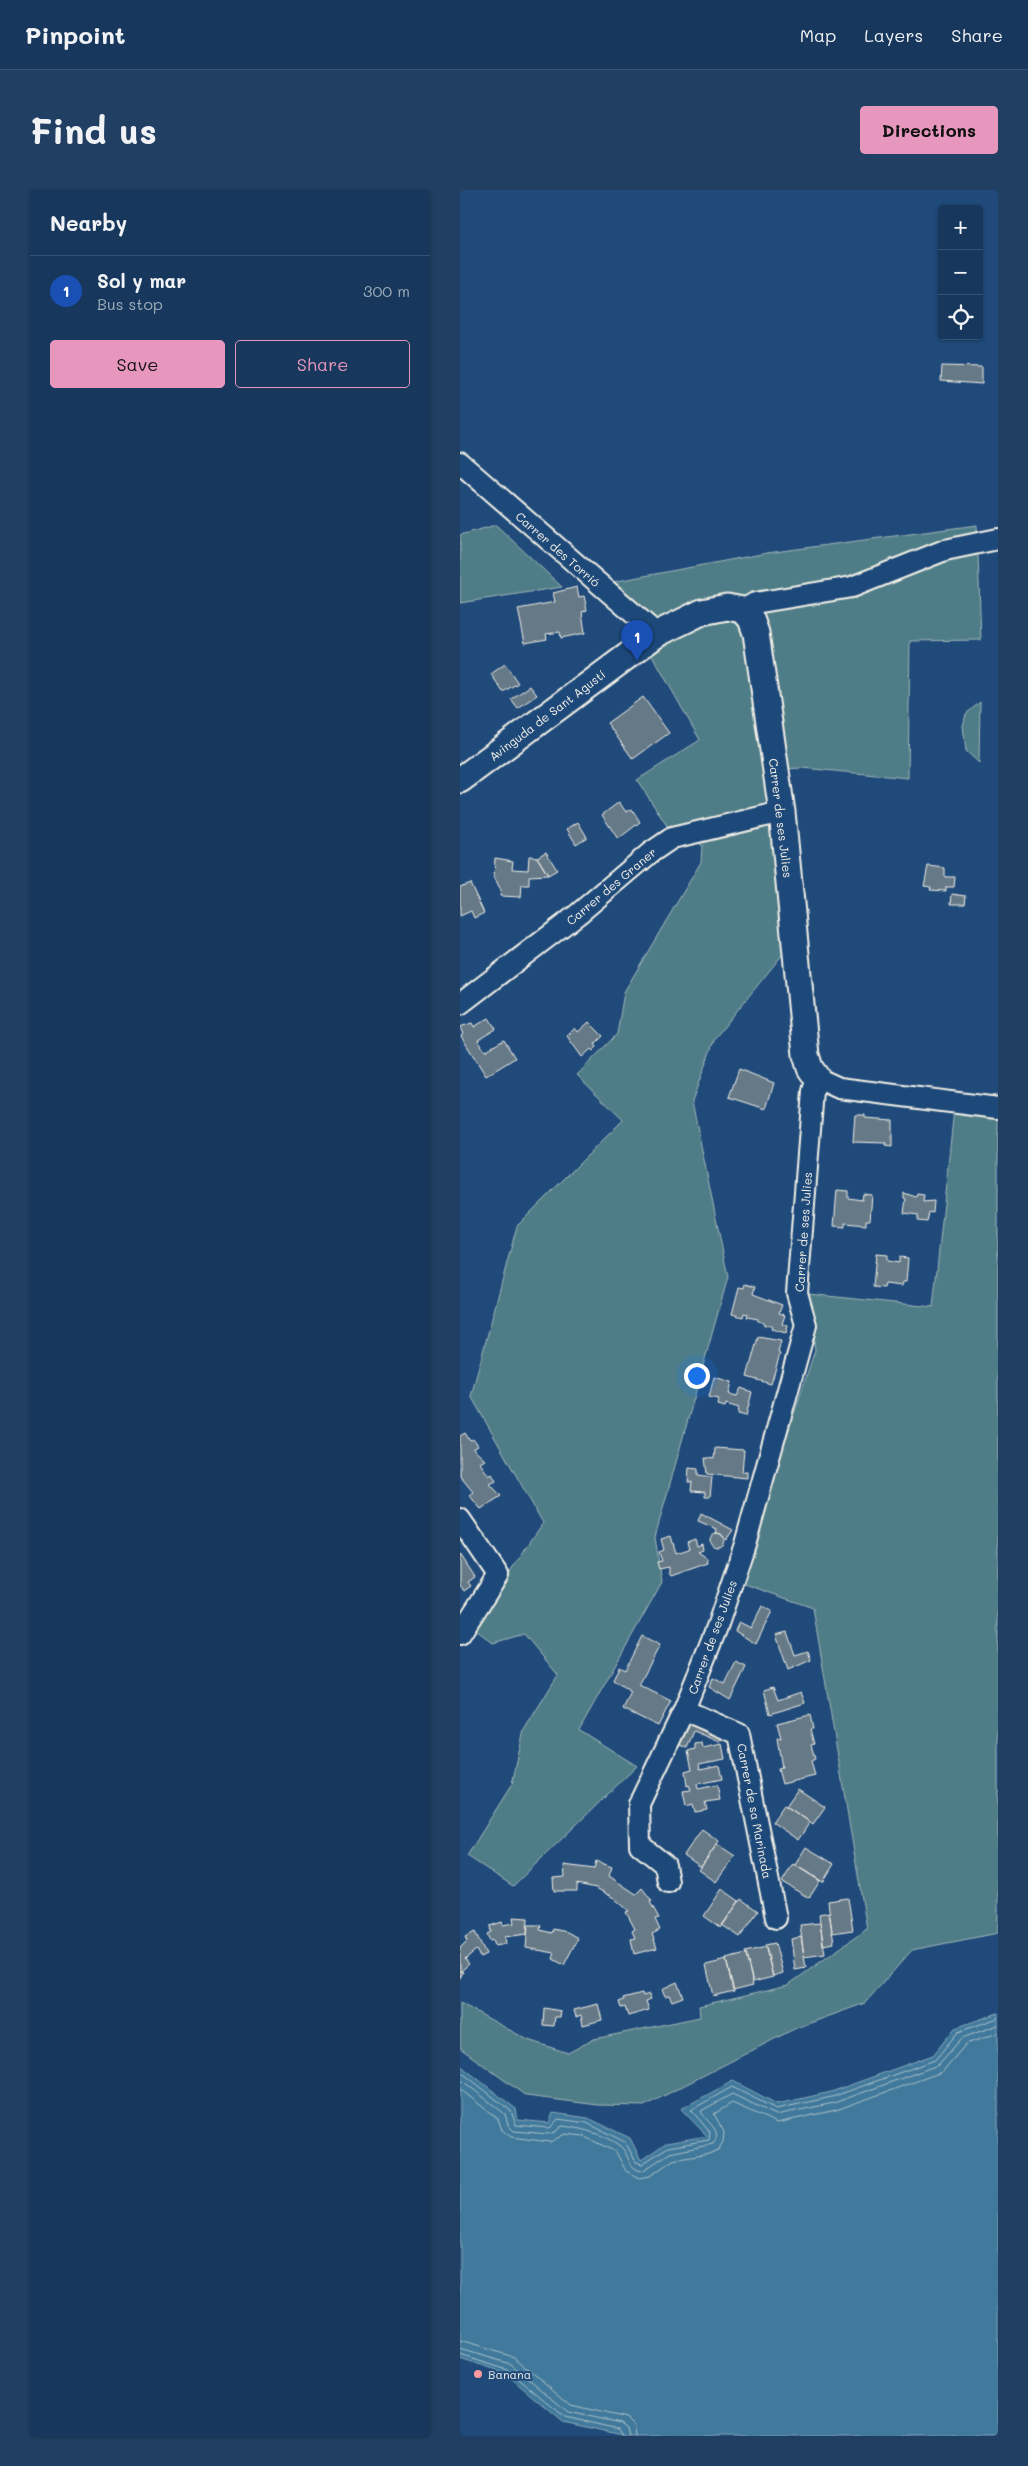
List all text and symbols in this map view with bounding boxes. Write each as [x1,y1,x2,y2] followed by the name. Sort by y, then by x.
[25,19,126,50] text: Pinpoint
[800,23,836,47] text: Map
[864,23,923,47] text: Layers
[951,23,1003,47] text: Share
[860,106,998,154] button: Directions
[30,107,157,153] text: Find us
[938,205,983,340] map controls
[938,205,983,250] button: +
[50,209,127,236] text: Nearby
[938,250,983,295] button: −
[97,268,186,293] text: Sol y mar
[62,280,70,301] text: 1
[363,280,410,301] text: 300 m
[97,293,163,314] text: Bus stop
[938,295,983,340] button: locate
[50,340,225,388] button: Save
[235,340,410,388] button: Share
[512,508,604,590] street label: Carrer des Torrió
[621,620,653,661] pin: 1
[486,666,609,764] street label: Avinguda de Sant Agustí
[766,757,796,879] street label: Carrer de ses Julies
[563,844,659,928] street label: Carrer des Graner
[791,1171,815,1293] street label: Carrer de ses Julies
[684,1363,710,1389] your location
[684,1578,740,1696] street label: Carrer de ses Julies
[734,1742,776,1880] street label: Carrer de sa Marinada
[488,2366,531,2382] place label: Banana
[472,2368,484,2380] marker: Banana

